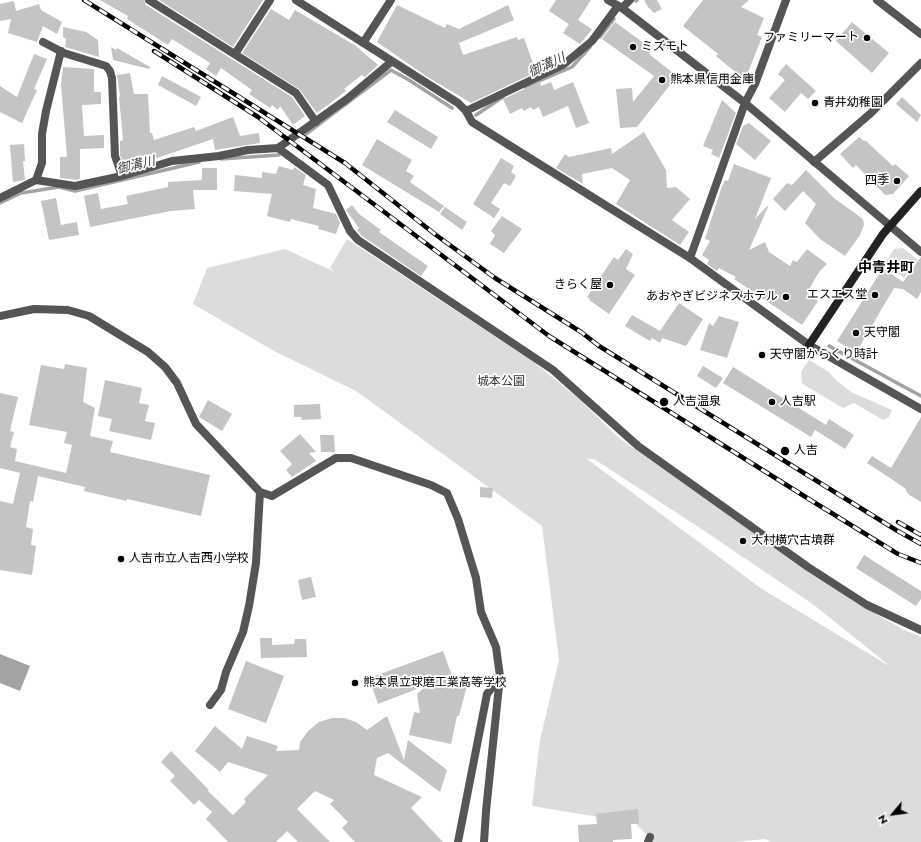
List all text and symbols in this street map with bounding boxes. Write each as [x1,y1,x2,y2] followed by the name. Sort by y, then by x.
[763,31,859,45] place label: ファミリーマート
[862,33,872,43] marker: ファミリーマート
[641,40,689,54] place label: ミズモト
[628,42,638,52] marker: ミズモト
[526,51,568,81] water label: 御溝川
[670,73,754,87] place label: 熊本県信用金庫
[657,75,667,85] marker: 熊本県信用金庫
[823,96,883,110] place label: 青井幼稚園
[810,98,820,108] marker: 青井幼稚園
[115,154,157,178] water label: 御溝川
[865,174,889,188] place label: 四季
[892,176,902,186] marker: 四季
[858,261,914,277] district label: 中青井町
[554,278,602,292] place label: きらく屋
[605,280,615,290] marker: きらく屋
[807,288,867,302] place label: エスエス堂
[646,290,778,304] place label: あおやぎビジネスホテル
[870,290,880,300] marker: エスエス堂
[781,292,791,302] marker: あおやぎビジネスホテル
[864,326,900,340] place label: 天守閣
[851,328,861,338] marker: 天守閣
[770,348,878,362] place label: 天守閣からくり時計
[757,350,767,360] marker: 天守閣からくり時計
[477,375,525,389] park label: 城本公園
[673,395,721,409] place label: 人吉温泉
[780,395,816,409] place label: 人吉駅
[658,396,670,408] marker: 人吉温泉
[767,397,777,407] marker: 人吉駅
[794,444,818,458] place label: 人吉
[779,445,791,457] marker: 人吉
[751,534,835,548] place label: 大村横穴古墳群
[738,536,748,546] marker: 大村横穴古墳群
[129,552,249,566] place label: 人吉市立人吉西小学校
[116,554,126,564] marker: 人吉市立人吉西小学校
[363,676,507,690] place label: 熊本県立球磨工業高等学校
[350,678,360,688] marker: 熊本県立球磨工業高等学校
[873,794,913,834] north arrow
[873,812,892,828] text: N

